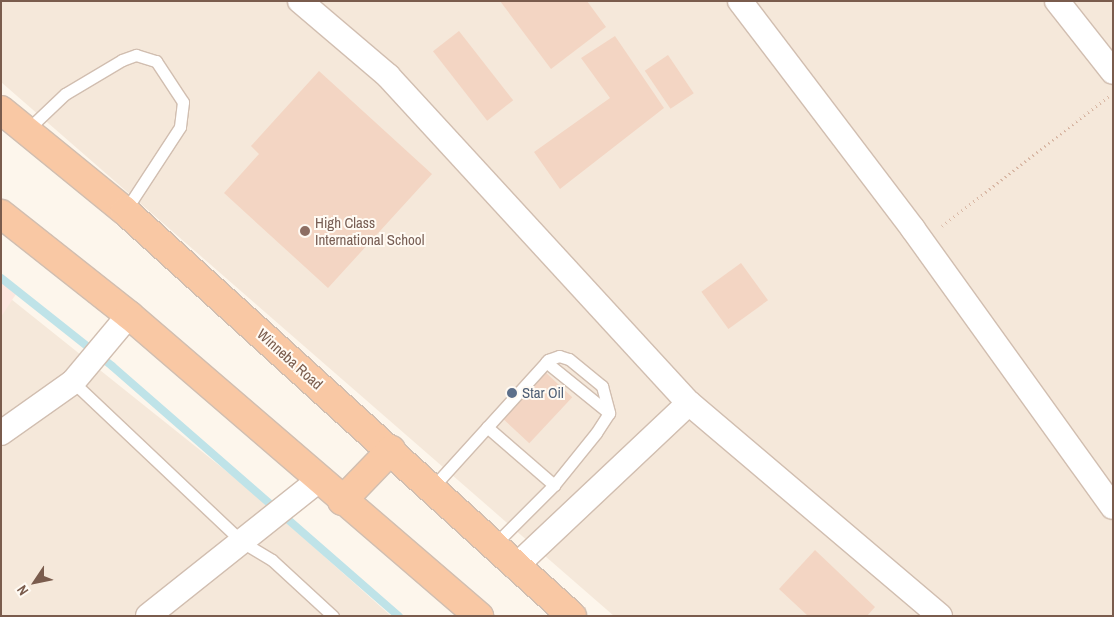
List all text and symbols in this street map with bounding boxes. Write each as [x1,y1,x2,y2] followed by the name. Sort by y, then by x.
[315,213,424,248] place label: High Class International School
[299,225,311,237] marker: High Class International School
[253,325,327,393] street label: Winneba Road
[522,384,564,402] place label: Star Oil
[506,387,518,399] marker: Star Oil
[10,557,60,607] north arrow
[13,582,32,599] text: N

